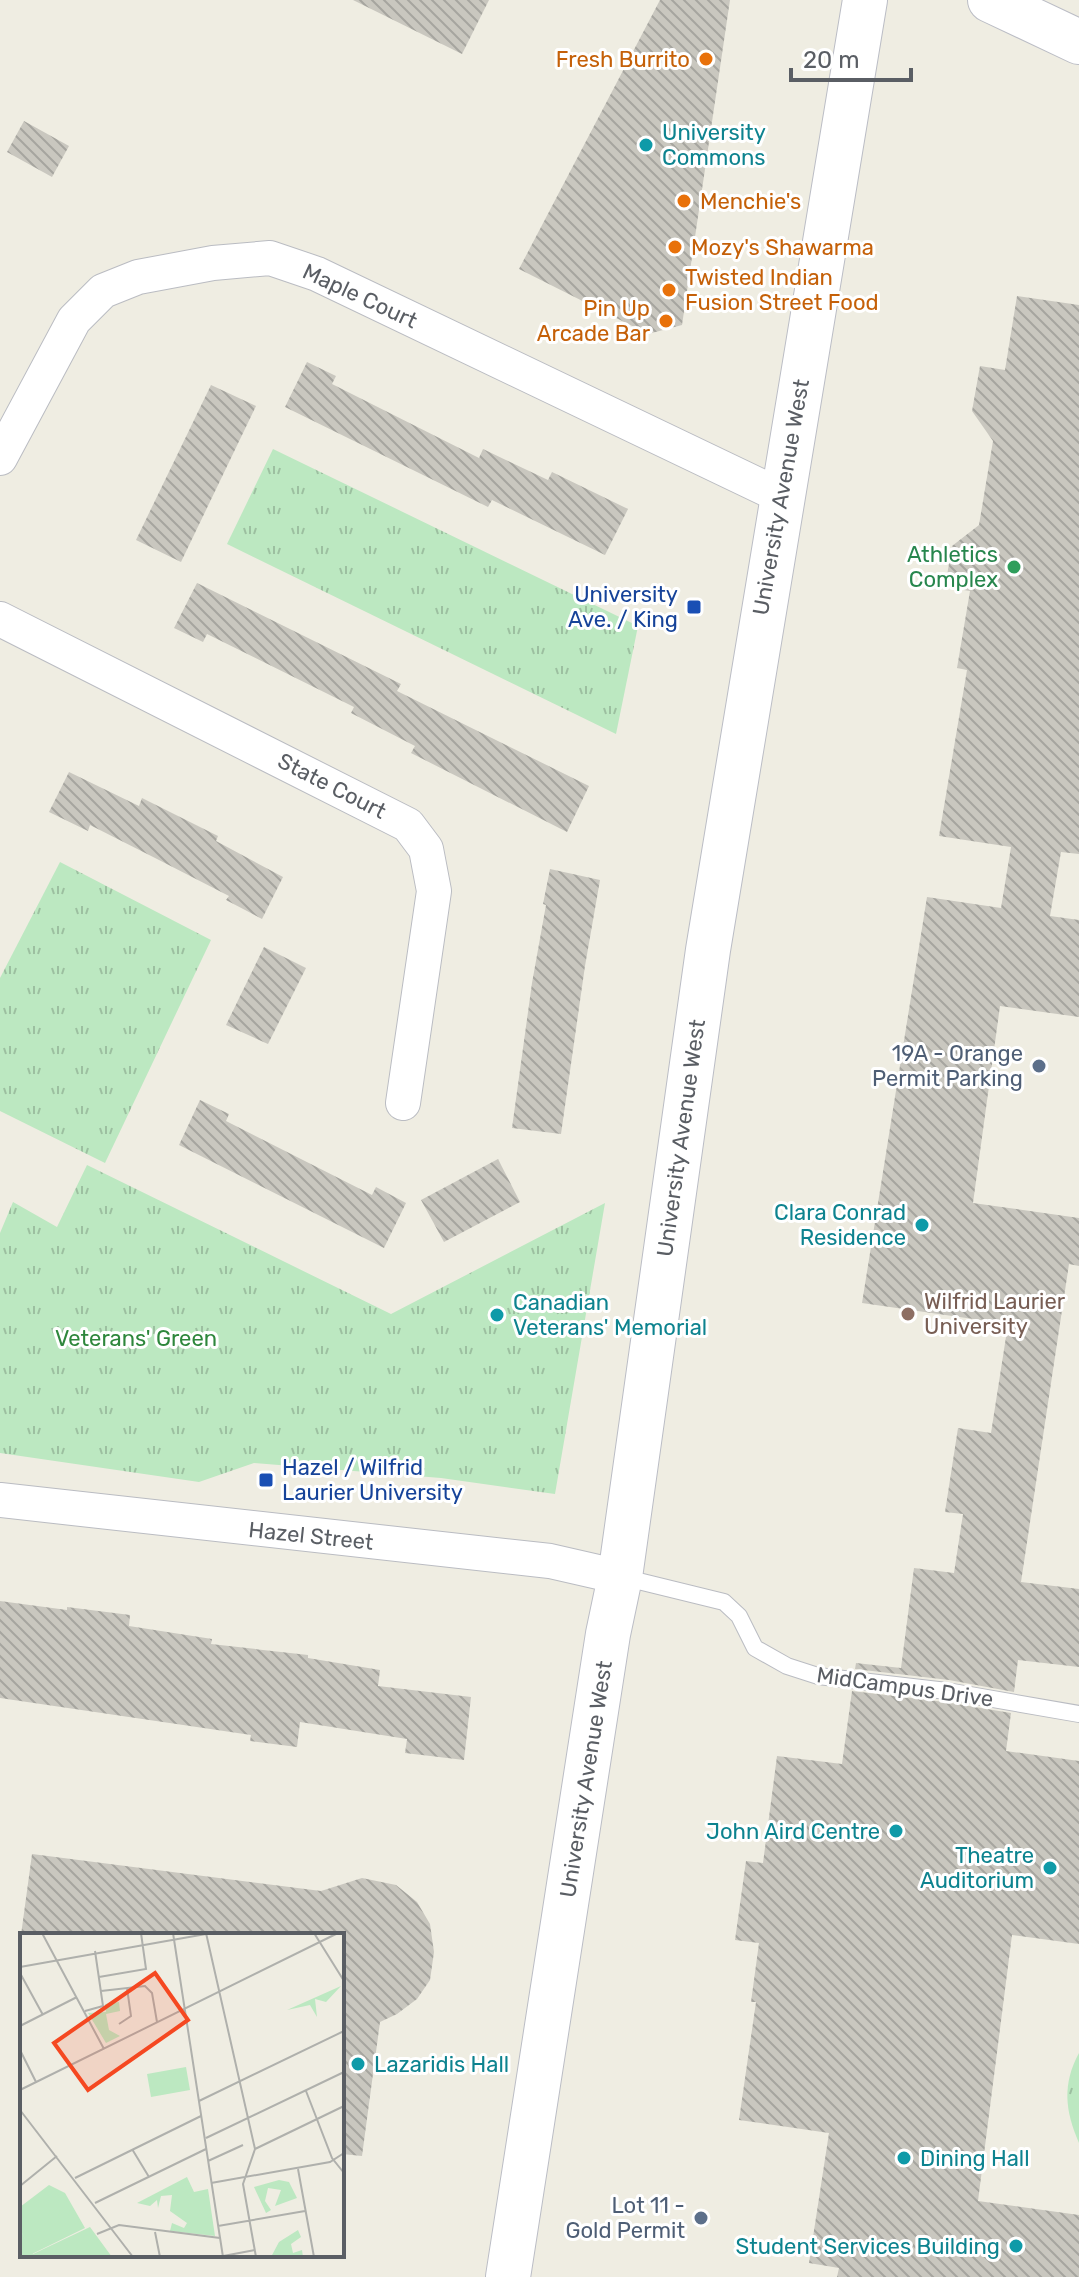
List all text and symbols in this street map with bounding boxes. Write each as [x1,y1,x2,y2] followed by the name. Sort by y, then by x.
[791,32,911,82] scale bar
[556,46,690,73] place label: Fresh Burrito
[803,46,860,74] text: 20 m
[697,50,715,68] marker: Fresh Burrito
[662,119,766,171] place label: University Commons
[637,136,655,154] marker: University Commons
[700,188,801,215] place label: Menchie's
[675,192,693,210] marker: Menchie's
[691,234,874,261] place label: Mozy's Shawarma
[666,238,684,256] marker: Mozy's Shawarma
[298,258,422,334] street label: Maple Court
[685,264,879,316] place label: Twisted Indian Fusion Street Food
[660,281,678,299] marker: Twisted Indian Fusion Street Food
[537,295,651,347] place label: Pin Up Arcade Bar
[657,312,675,330] marker: Pin Up Arcade Bar
[747,376,815,617] street label: University Avenue West
[907,541,998,593] place label: Athletics Complex
[1005,558,1023,576] marker: Athletics Complex
[568,581,678,633] place label: University Ave. / King
[685,598,703,616] marker: University Ave. / King
[273,747,391,825] street label: State Court
[651,1017,711,1258] street label: University Avenue West
[872,1040,1023,1092] place label: 19A - Orange Permit Parking
[1030,1057,1048,1075] marker: 19A - Orange Permit Parking
[774,1199,906,1251] place label: Clara Conrad Residence
[913,1216,931,1234] marker: Clara Conrad Residence
[924,1288,1066,1340] place label: Wilfrid Laurier University
[513,1289,707,1341] place label: Canadian Veterans' Memorial
[899,1305,917,1323] marker: Wilfrid Laurier University
[488,1306,506,1324] marker: Canadian Veterans' Memorial
[55,1325,217,1352] park label: Veterans' Green
[282,1454,463,1506] place label: Hazel / Wilfrid Laurier University
[257,1471,275,1489] marker: Hazel / Wilfrid Laurier University
[247,1516,375,1556] street label: Hazel Street
[554,1658,618,1899] street label: University Avenue West
[815,1661,995,1713] street label: MidCampus Drive
[706,1818,880,1845] place label: John Aird Centre
[887,1822,905,1840] marker: John Aird Centre
[920,1842,1034,1894] place label: Theatre Auditorium
[1041,1859,1059,1877] marker: Theatre Auditorium
[20,1933,344,2257] inset map
[374,2051,509,2078] place label: Lazaridis Hall
[349,2055,367,2073] marker: Lazaridis Hall
[920,2145,1030,2172] place label: Dining Hall
[895,2149,913,2167] marker: Dining Hall
[565,2192,685,2244] place label: Lot 11 - Gold Permit
[692,2209,710,2227] marker: Lot 11 - Gold Permit
[735,2233,1000,2260] place label: Student Services Building
[1007,2237,1025,2255] marker: Student Services Building

